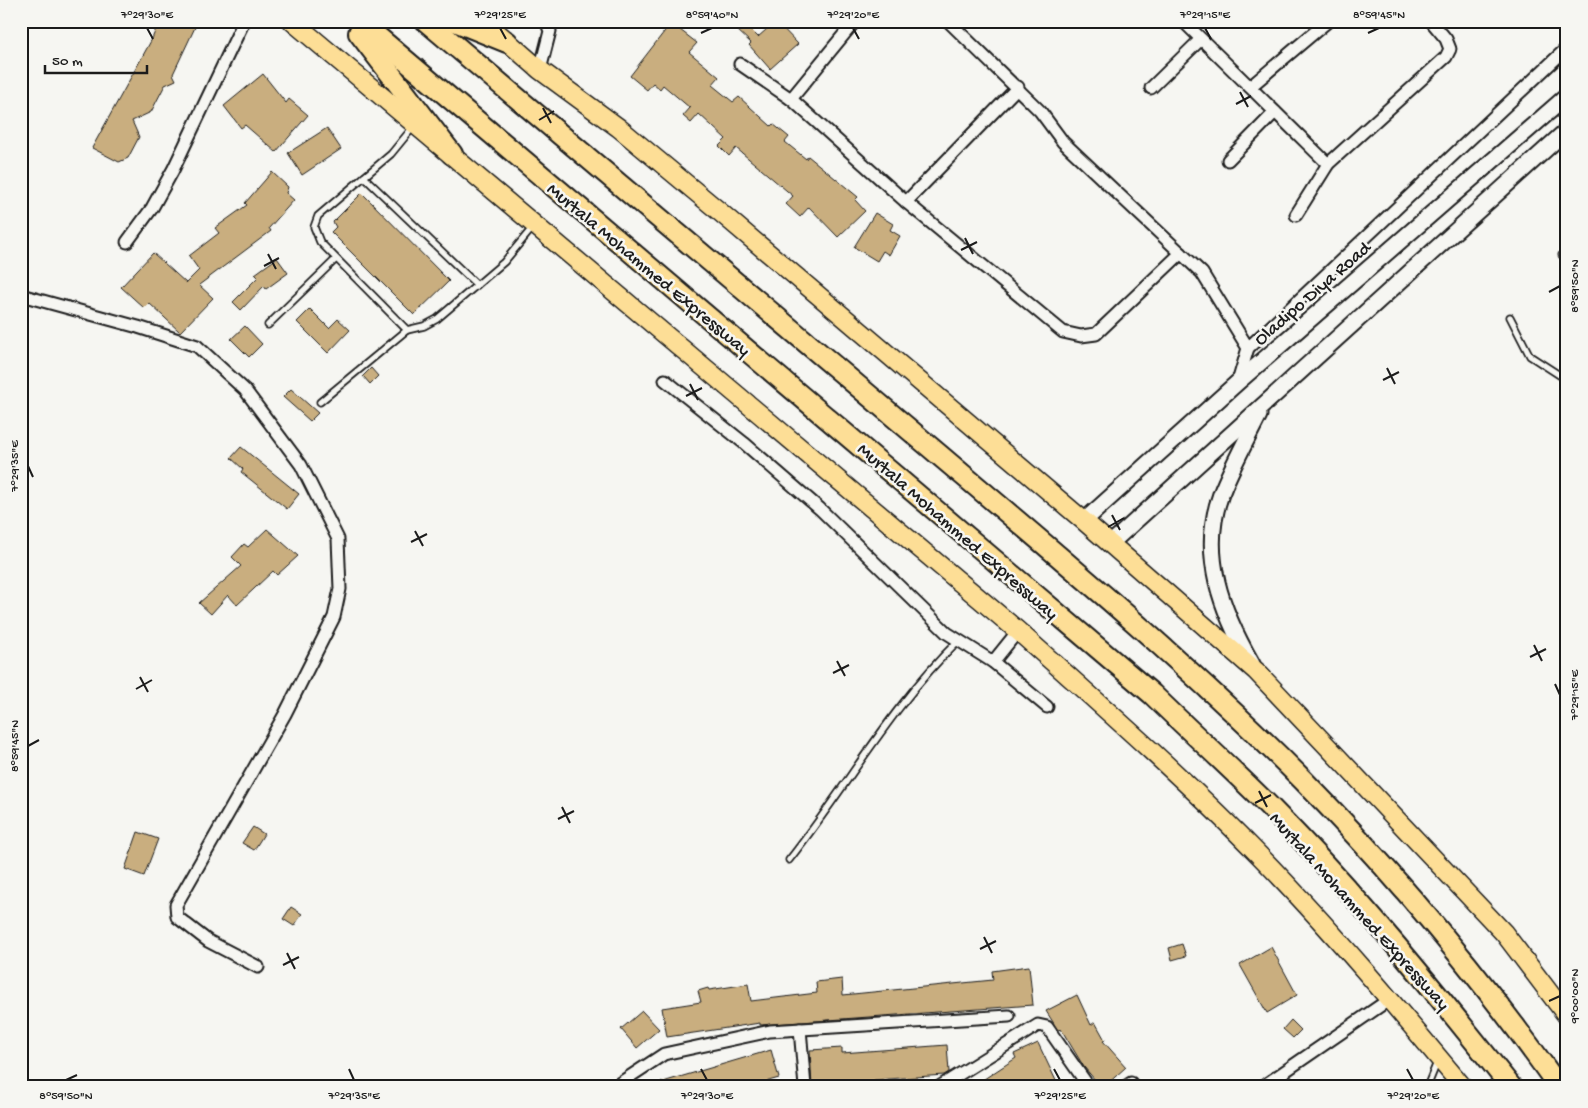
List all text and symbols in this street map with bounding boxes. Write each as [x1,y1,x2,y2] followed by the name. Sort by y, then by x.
[120,9,174,23] text: 7°29'30"E
[473,9,526,23] text: 7°29'25"E
[686,9,738,23] text: 8°59'40"N
[826,9,879,23] text: 7°29'20"E
[1179,9,1231,23] text: 7°29'15"E
[1353,9,1405,23] text: 8°59'45"N
[45,42,148,74] scale bar
[52,53,83,71] text: 50 m
[541,179,755,363] street label: Murtala Mohammed Expressway
[1250,236,1378,352] street label: Oladipo Diya Road
[1569,259,1583,313] text: 8°59'50"N
[851,439,1062,627] street label: Murtala Mohammed Expressway
[9,440,23,493] text: 7°29'35"E
[1569,669,1583,721] text: 7°29'15"E
[9,720,23,772] text: 8°59'45"N
[1263,808,1454,1017] street label: Murtala Mohammed Expressway
[1569,969,1583,1024] text: 9°00'00"N
[39,1090,93,1104] text: 8°59'50"N
[327,1090,380,1104] text: 7°29'35"E
[680,1090,734,1104] text: 7°29'30"E
[1033,1090,1086,1104] text: 7°29'25"E
[1386,1090,1439,1104] text: 7°29'20"E

